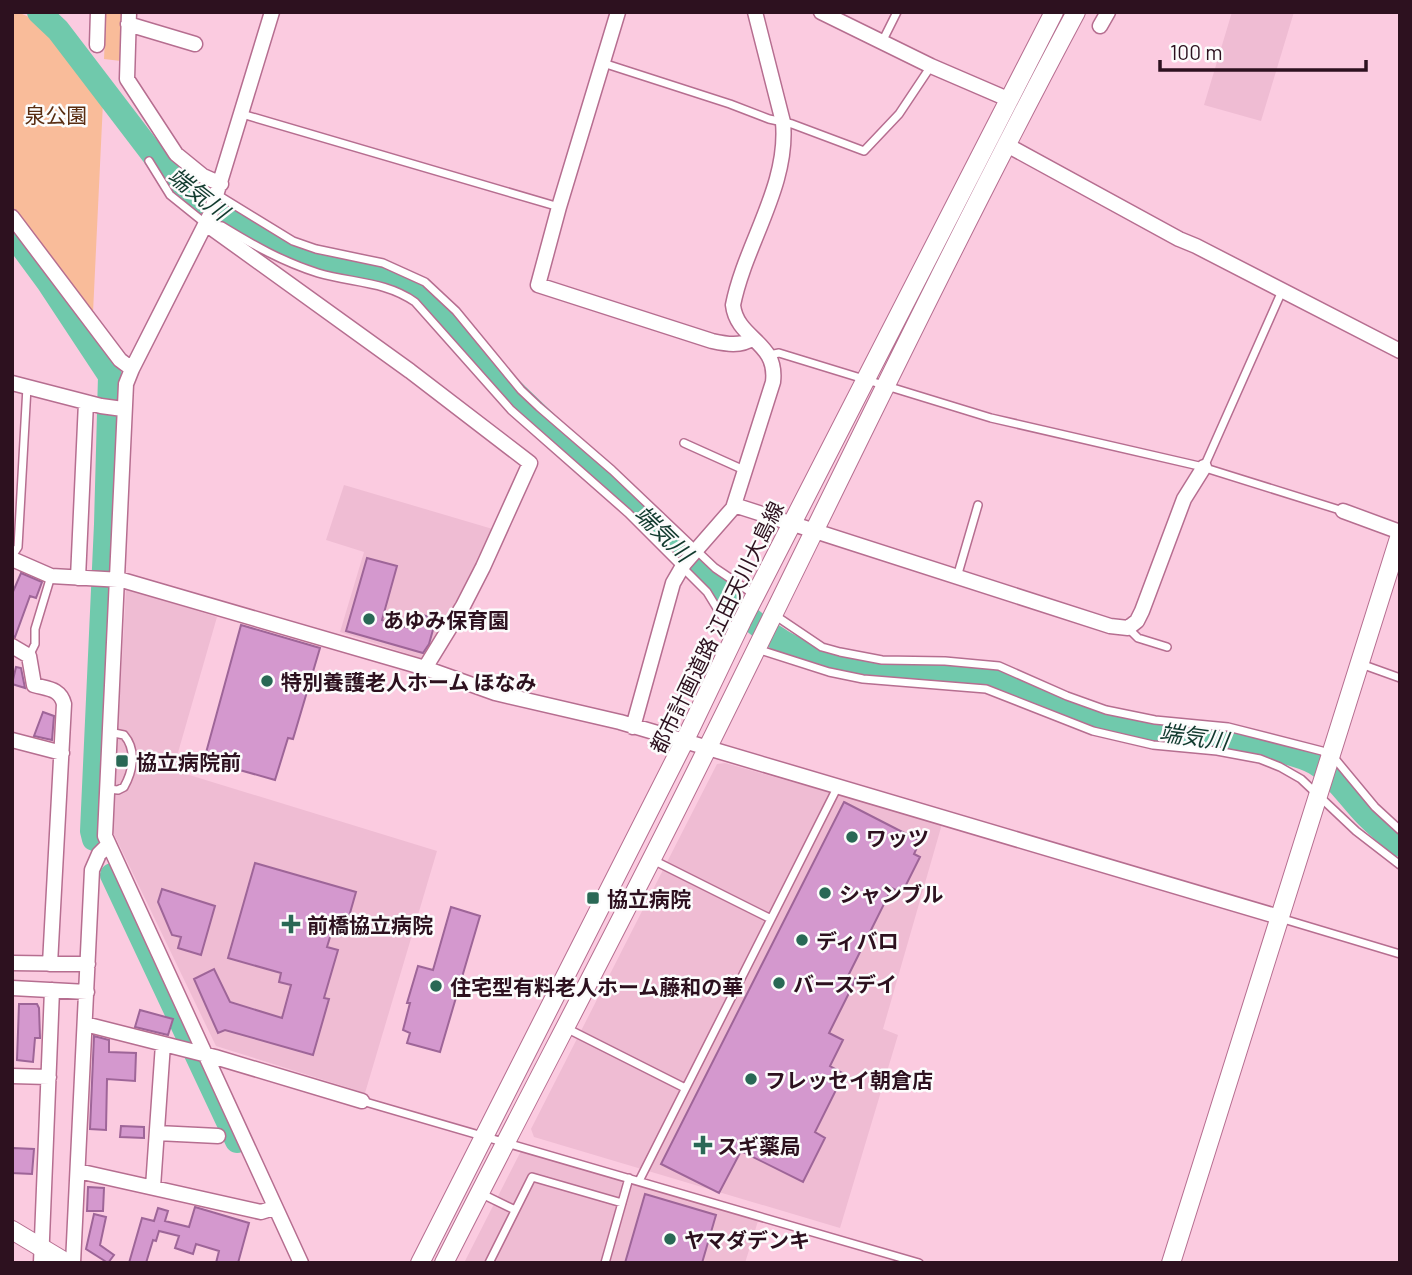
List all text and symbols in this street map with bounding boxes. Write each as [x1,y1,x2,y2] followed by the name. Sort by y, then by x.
[1160,28,1366,72] scale bar
[1170,39,1223,64] text: 100 m
[25,102,88,127] park label: 泉公園
[163,161,237,227] water label: 端気川
[644,497,788,757] street label: 都市計画道路 江田天川大島線
[629,499,701,569] water label: 端気川
[383,607,509,632] place label: あゆみ保育園
[361,611,377,627] marker: あゆみ保育園
[281,669,537,694] place label: 特別養護老人ホーム ほなみ
[259,673,275,689] marker: 特別養護老人ホーム ほなみ
[1158,717,1233,755] water label: 端気川
[136,749,241,774] place label: 協立病院前
[114,753,130,769] marker: 協立病院前
[866,825,929,850] place label: ワッツ
[844,829,860,845] marker: ワッツ
[839,881,943,906] place label: シャンブル
[817,885,833,901] marker: シャンブル
[607,886,691,911] place label: 協立病院
[585,890,601,906] marker: 協立病院
[307,912,433,937] place label: 前橋協立病院
[281,914,301,934] marker: 前橋協立病院
[816,928,899,953] place label: ディバロ
[794,932,810,948] marker: ディバロ
[793,971,897,996] place label: バースデイ
[450,974,743,999] place label: 住宅型有料老人ホーム藤和の華
[771,975,787,991] marker: バースデイ
[428,978,444,994] marker: 住宅型有料老人ホーム藤和の華
[765,1067,933,1092] place label: フレッセイ朝倉店
[743,1071,759,1087] marker: フレッセイ朝倉店
[717,1133,801,1158] place label: スギ薬局
[695,1137,711,1153] marker: スギ薬局
[684,1227,810,1252] place label: ヤマダデンキ
[662,1231,678,1247] marker: ヤマダデンキ

